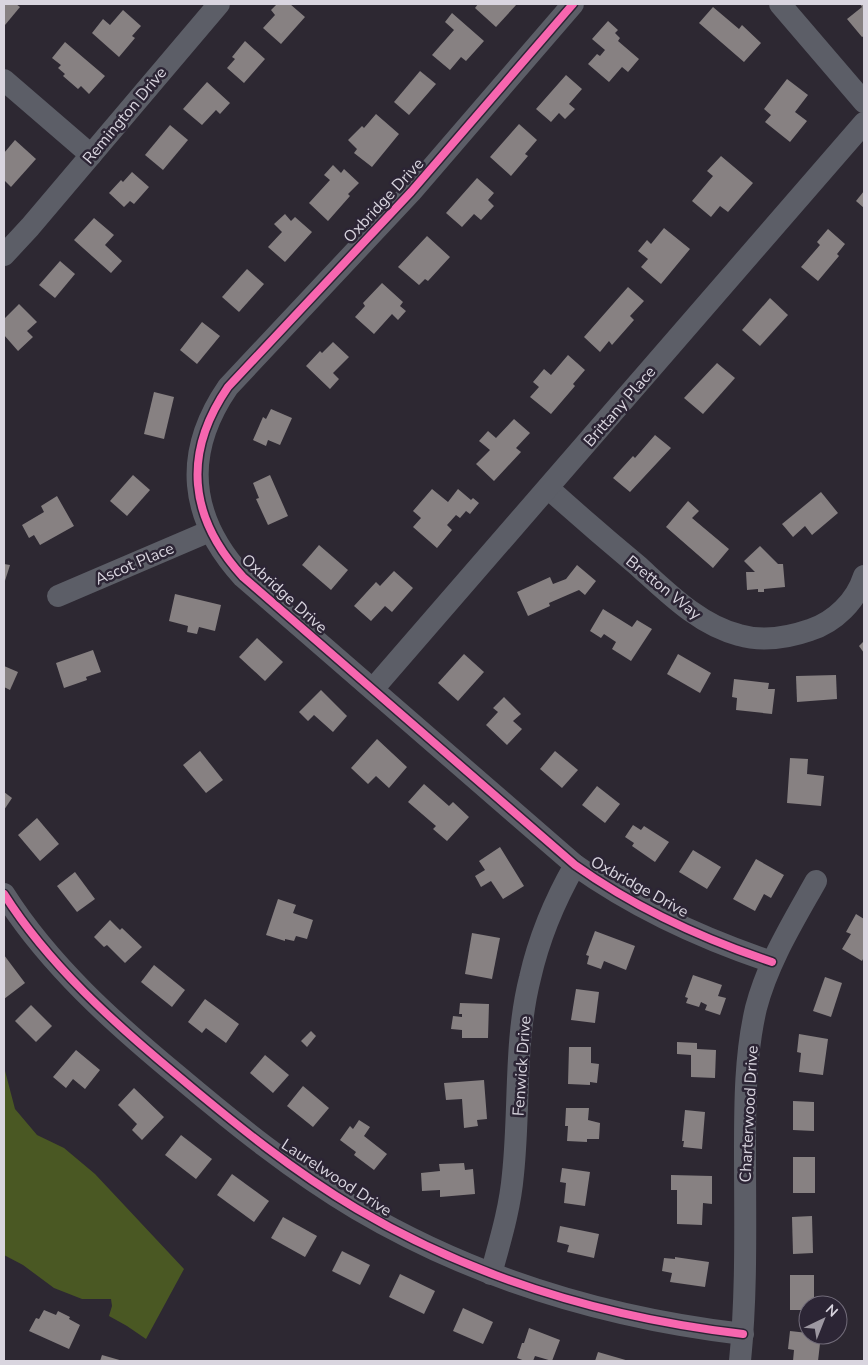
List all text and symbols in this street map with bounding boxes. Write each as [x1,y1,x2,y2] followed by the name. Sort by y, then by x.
[78,62,172,169] street label: Remington Drive
[339,153,429,248] street label: Oxbridge Drive
[579,362,661,452] street label: Brittany Place
[91,537,177,590] street label: Ascot Place
[237,549,332,638] street label: Oxbridge Drive
[621,551,706,626] street label: Bretton Way
[587,851,692,923] street label: Oxbridge Drive
[508,1015,536,1117] street label: Fenwick Drive
[734,1045,764,1183] street label: Charterwood Drive
[277,1134,396,1222] street label: Laurelwood Drive
[798,1295,848,1345] north arrow
[821,1300,842,1321] text: N

